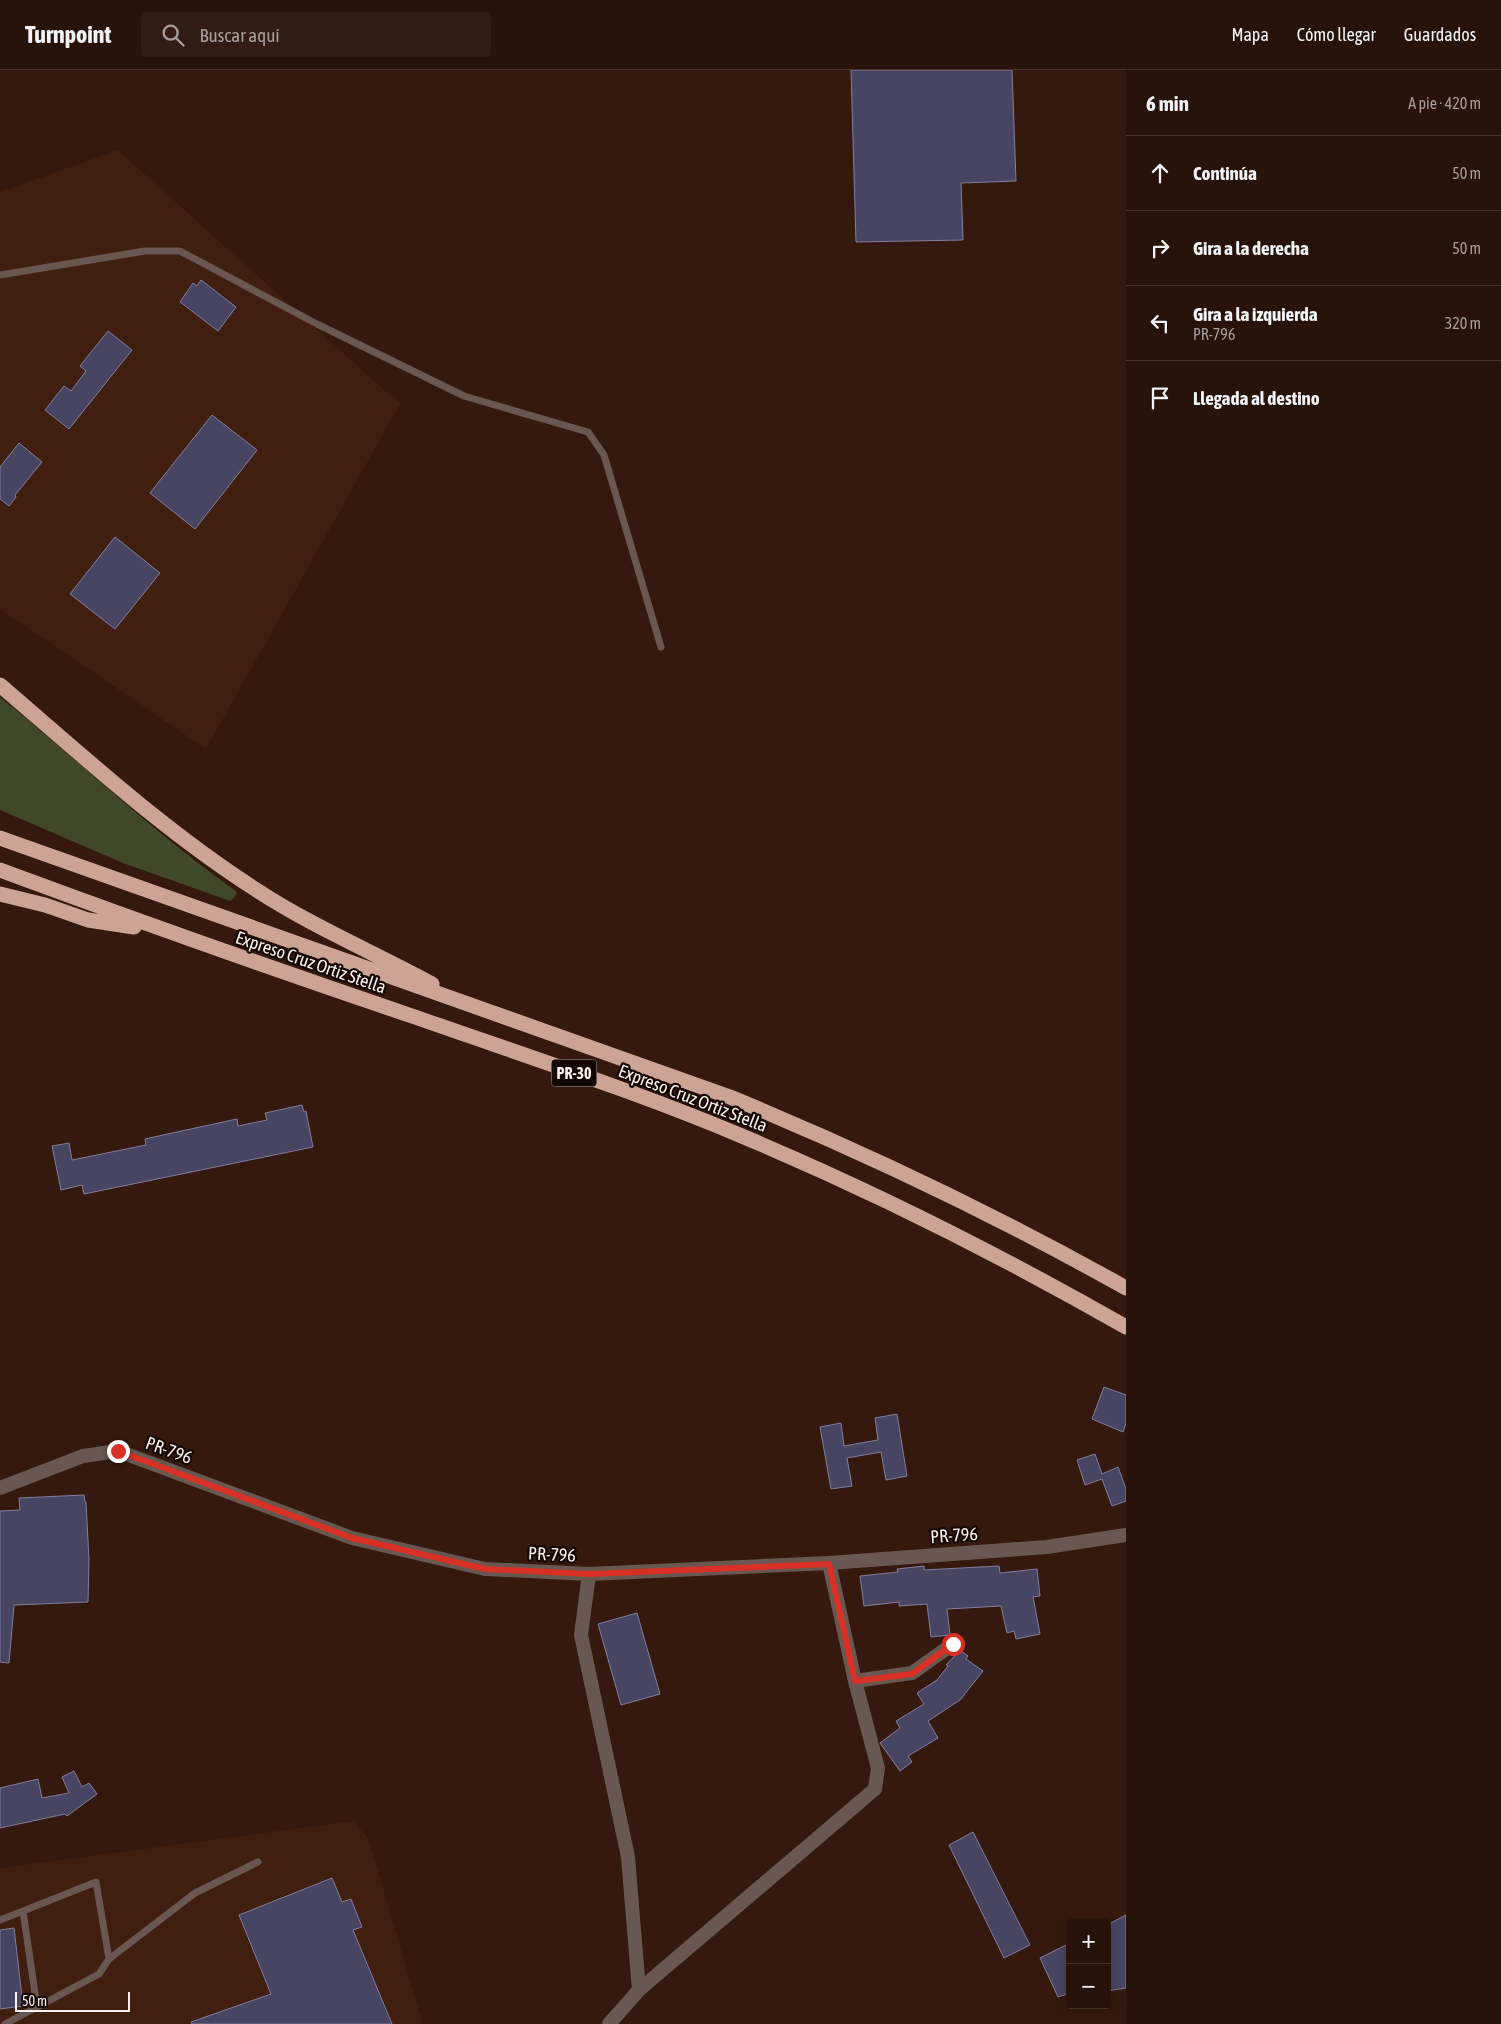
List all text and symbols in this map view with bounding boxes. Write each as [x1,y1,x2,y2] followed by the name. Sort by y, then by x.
[141,12,491,57] search box
[25,21,111,48] text: Turnpoint
[159,21,187,49] icon: search
[199,24,280,46] text: Buscar aquí
[1231,24,1269,45] text: Mapa
[1297,24,1376,45] text: Cómo llegar
[1404,24,1476,45] text: Guardados
[1146,91,1189,115] text: 6 min
[1408,94,1481,112] text: A pie · 420 m
[1146,159,1174,187] icon: ahead
[1193,162,1257,184] text: Continúa
[1452,164,1481,182] text: 50 m
[1146,234,1174,262] icon: right
[1193,237,1309,259] text: Gira a la derecha
[1452,239,1481,257] text: 50 m
[1193,303,1318,325] text: Gira a la izquierda
[1146,309,1174,337] icon: left
[1445,314,1481,332] text: 320 m
[1193,325,1235,343] text: PR-796
[1146,384,1174,412] icon: arrive
[1193,387,1320,409] text: Llegada al destino
[233,926,389,998] street label: Expreso Cruz Ortiz Stella
[552,1060,596,1086] road number: PR-30
[616,1060,770,1136] street label: Expreso Cruz Ortiz Stella
[143,1432,195,1468] street label: PR-796
[107,1440,130,1463] route end
[929,1523,979,1547] street label: PR-796
[528,1542,576,1566] street label: PR-796
[942,1633,965,1656] route start
[1066,1919,1111,2009] map controls
[1066,1919,1111,1964] button: +
[1066,1964,1111,2009] button: −
[15,1989,130,2012] scale bar
[22,1993,47,2009] text: 50 m

